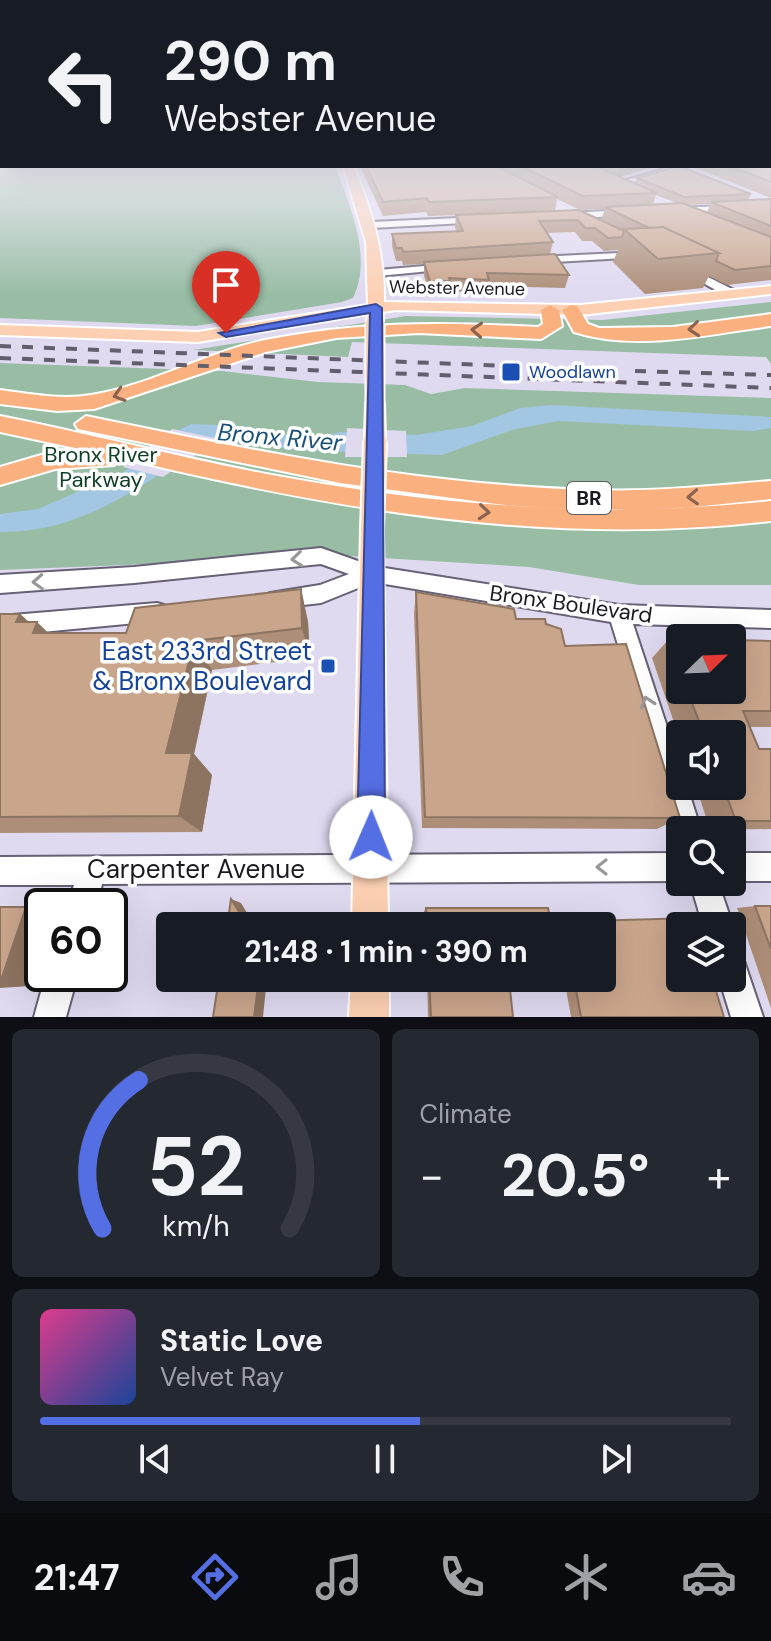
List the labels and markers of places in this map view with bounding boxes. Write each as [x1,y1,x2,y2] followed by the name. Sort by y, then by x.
[192,251,260,333] pin
[529,360,616,384] place label: Woodlawn
[500,361,522,383] marker: Woodlawn
[92,634,312,698] place label: East 233rd Street & Bronx Boulevard
[319,657,337,675] marker: East 233rd Street & Bronx Boulevard

